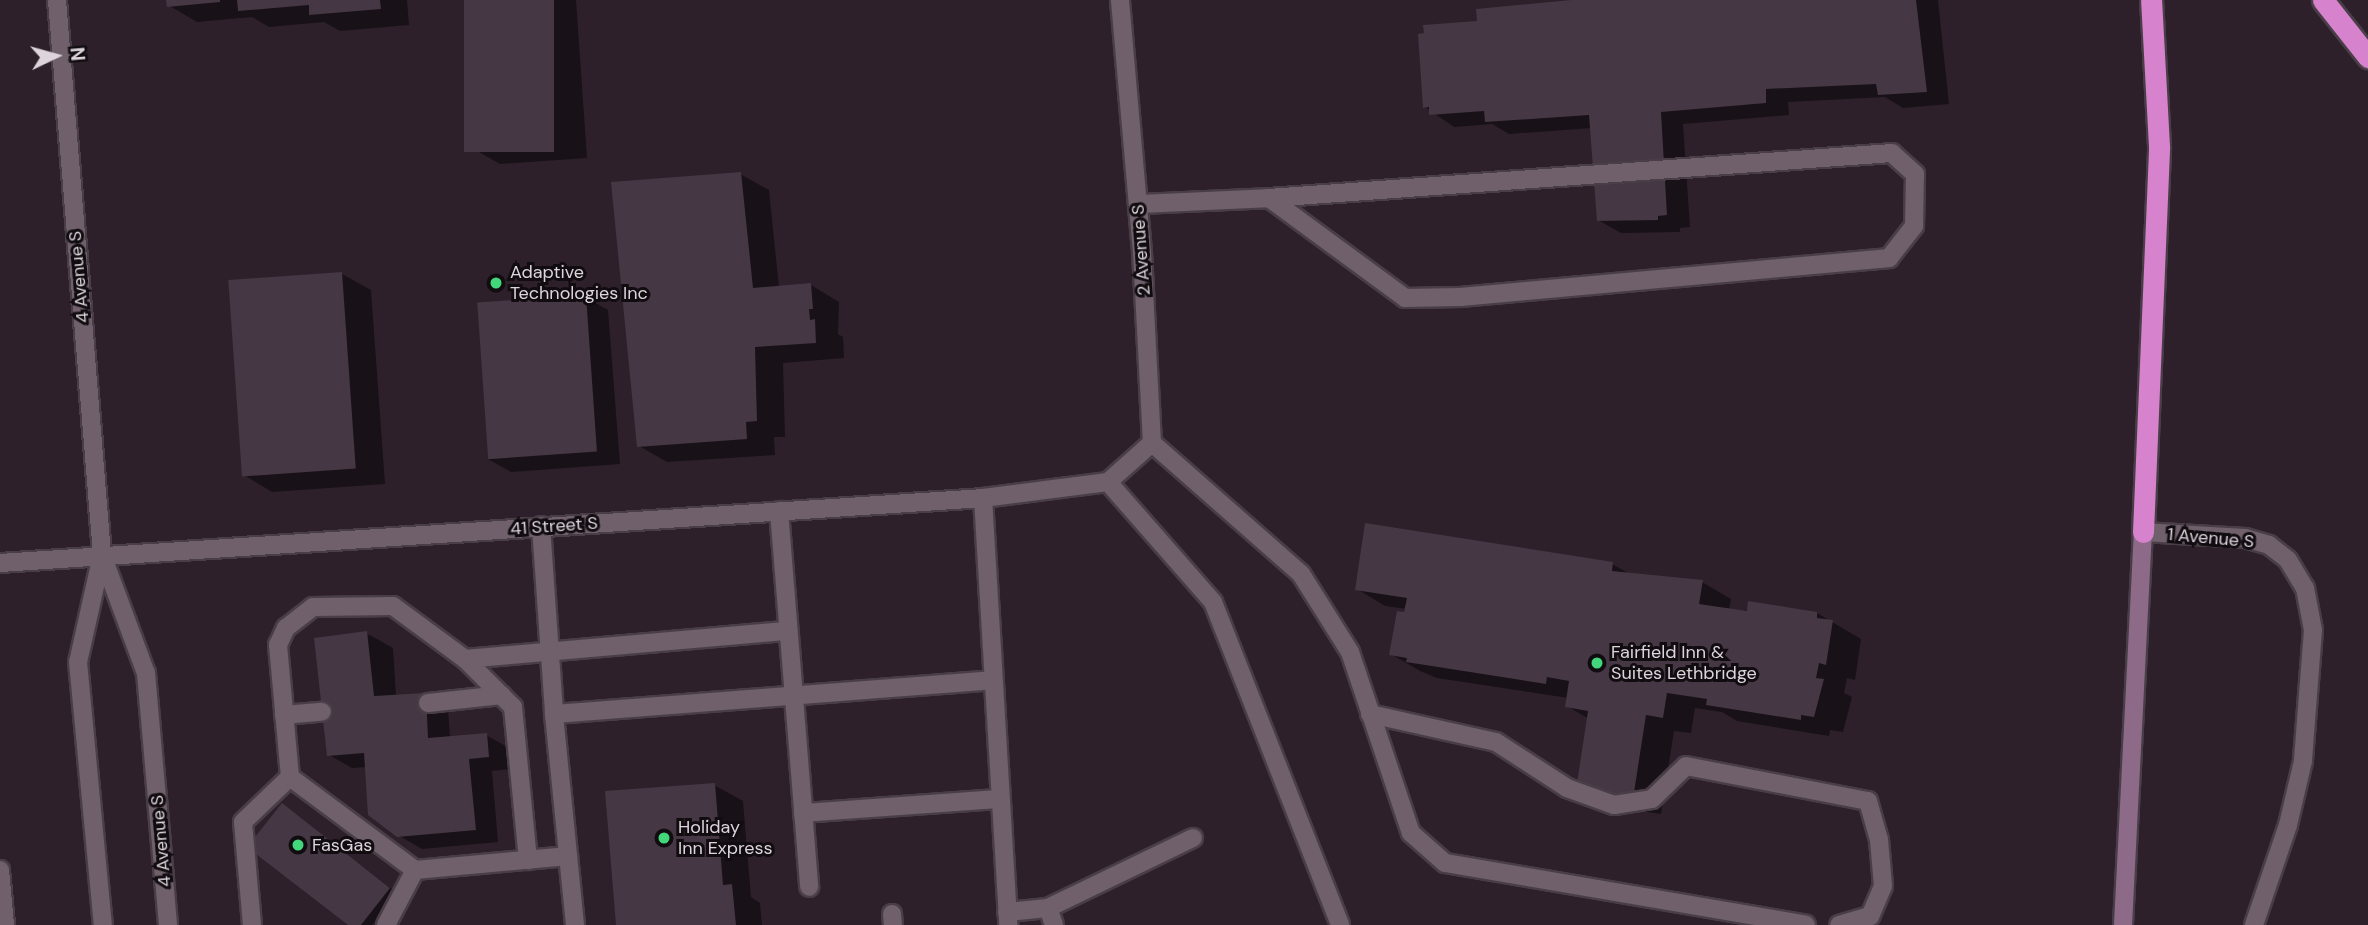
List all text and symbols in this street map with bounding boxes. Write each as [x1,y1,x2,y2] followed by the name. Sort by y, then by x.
[21,21,91,91] north arrow
[64,46,90,62] text: N
[1127,204,1155,296] street label: 2 Avenue S
[64,230,94,324] street label: 4 Avenue S
[510,262,648,304] place label: Adaptive Technologies Inc
[488,275,504,291] marker: Adaptive Technologies Inc
[510,512,598,540] street label: 41 Street S
[2167,523,2255,553] street label: 1 Avenue S
[1611,642,1757,684] place label: Fairfield Inn & Suites Lethbridge
[1589,655,1605,671] marker: Fairfield Inn & Suites Lethbridge
[146,794,176,888] street label: 4 Avenue S
[678,817,773,860] place label: Holiday Inn Express
[656,830,672,846] marker: Holiday Inn Express
[312,834,372,856] place label: FasGas
[290,837,306,853] marker: FasGas

